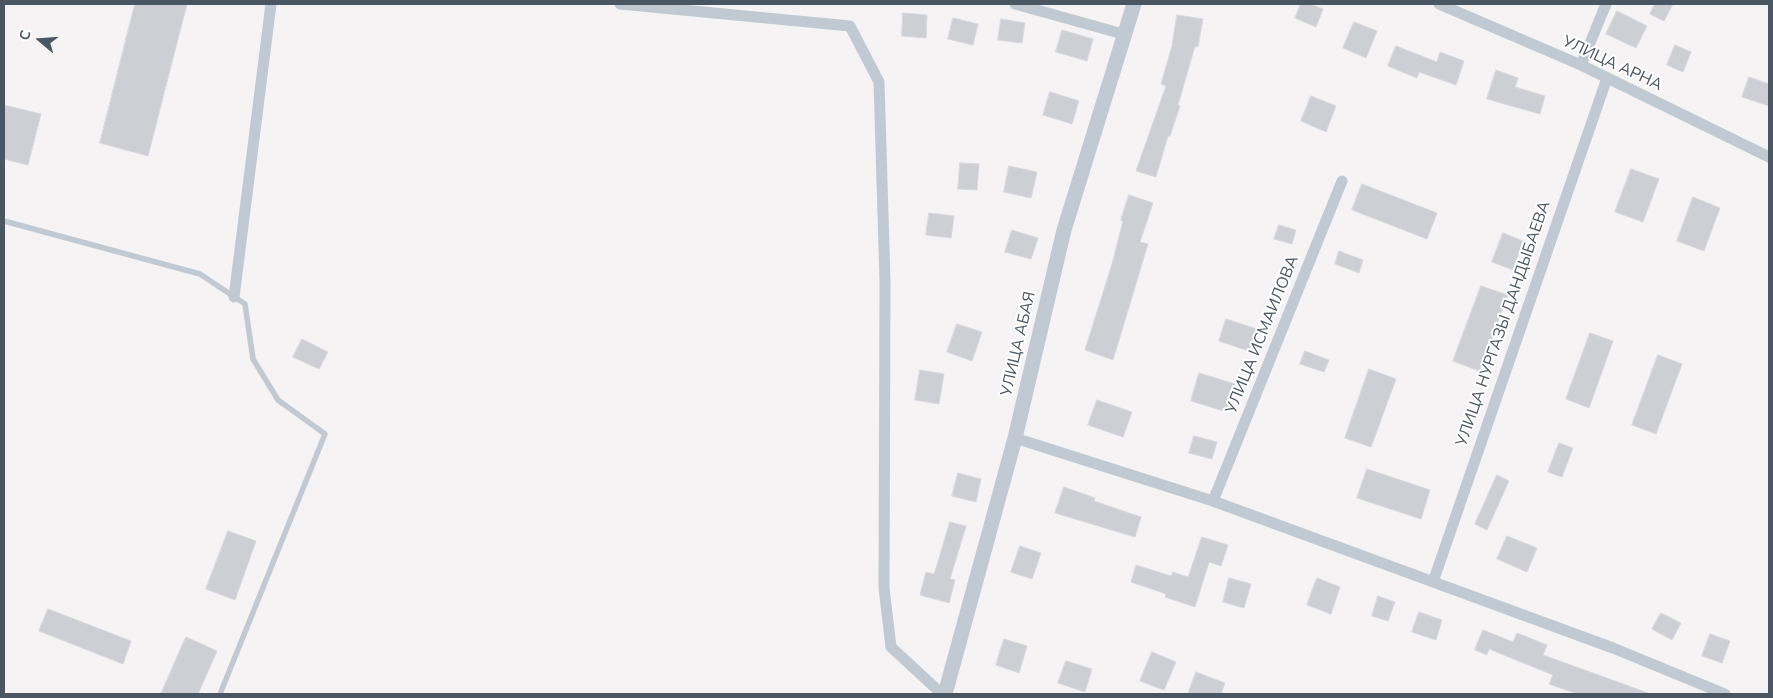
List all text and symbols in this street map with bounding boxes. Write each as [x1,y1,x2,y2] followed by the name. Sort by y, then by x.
[15,15,65,65] north arrow
[15,28,36,43] text: С
[1559,32,1665,96] street label: УЛИЦА АРНА
[1453,199,1555,449] street label: УЛИЦА НУРГАЗЫ ДАНДЫБАЕВА
[1223,253,1303,417] street label: УЛИЦА ИСМАИЛОВА
[998,290,1040,398] street label: УЛИЦА АБАЯ

